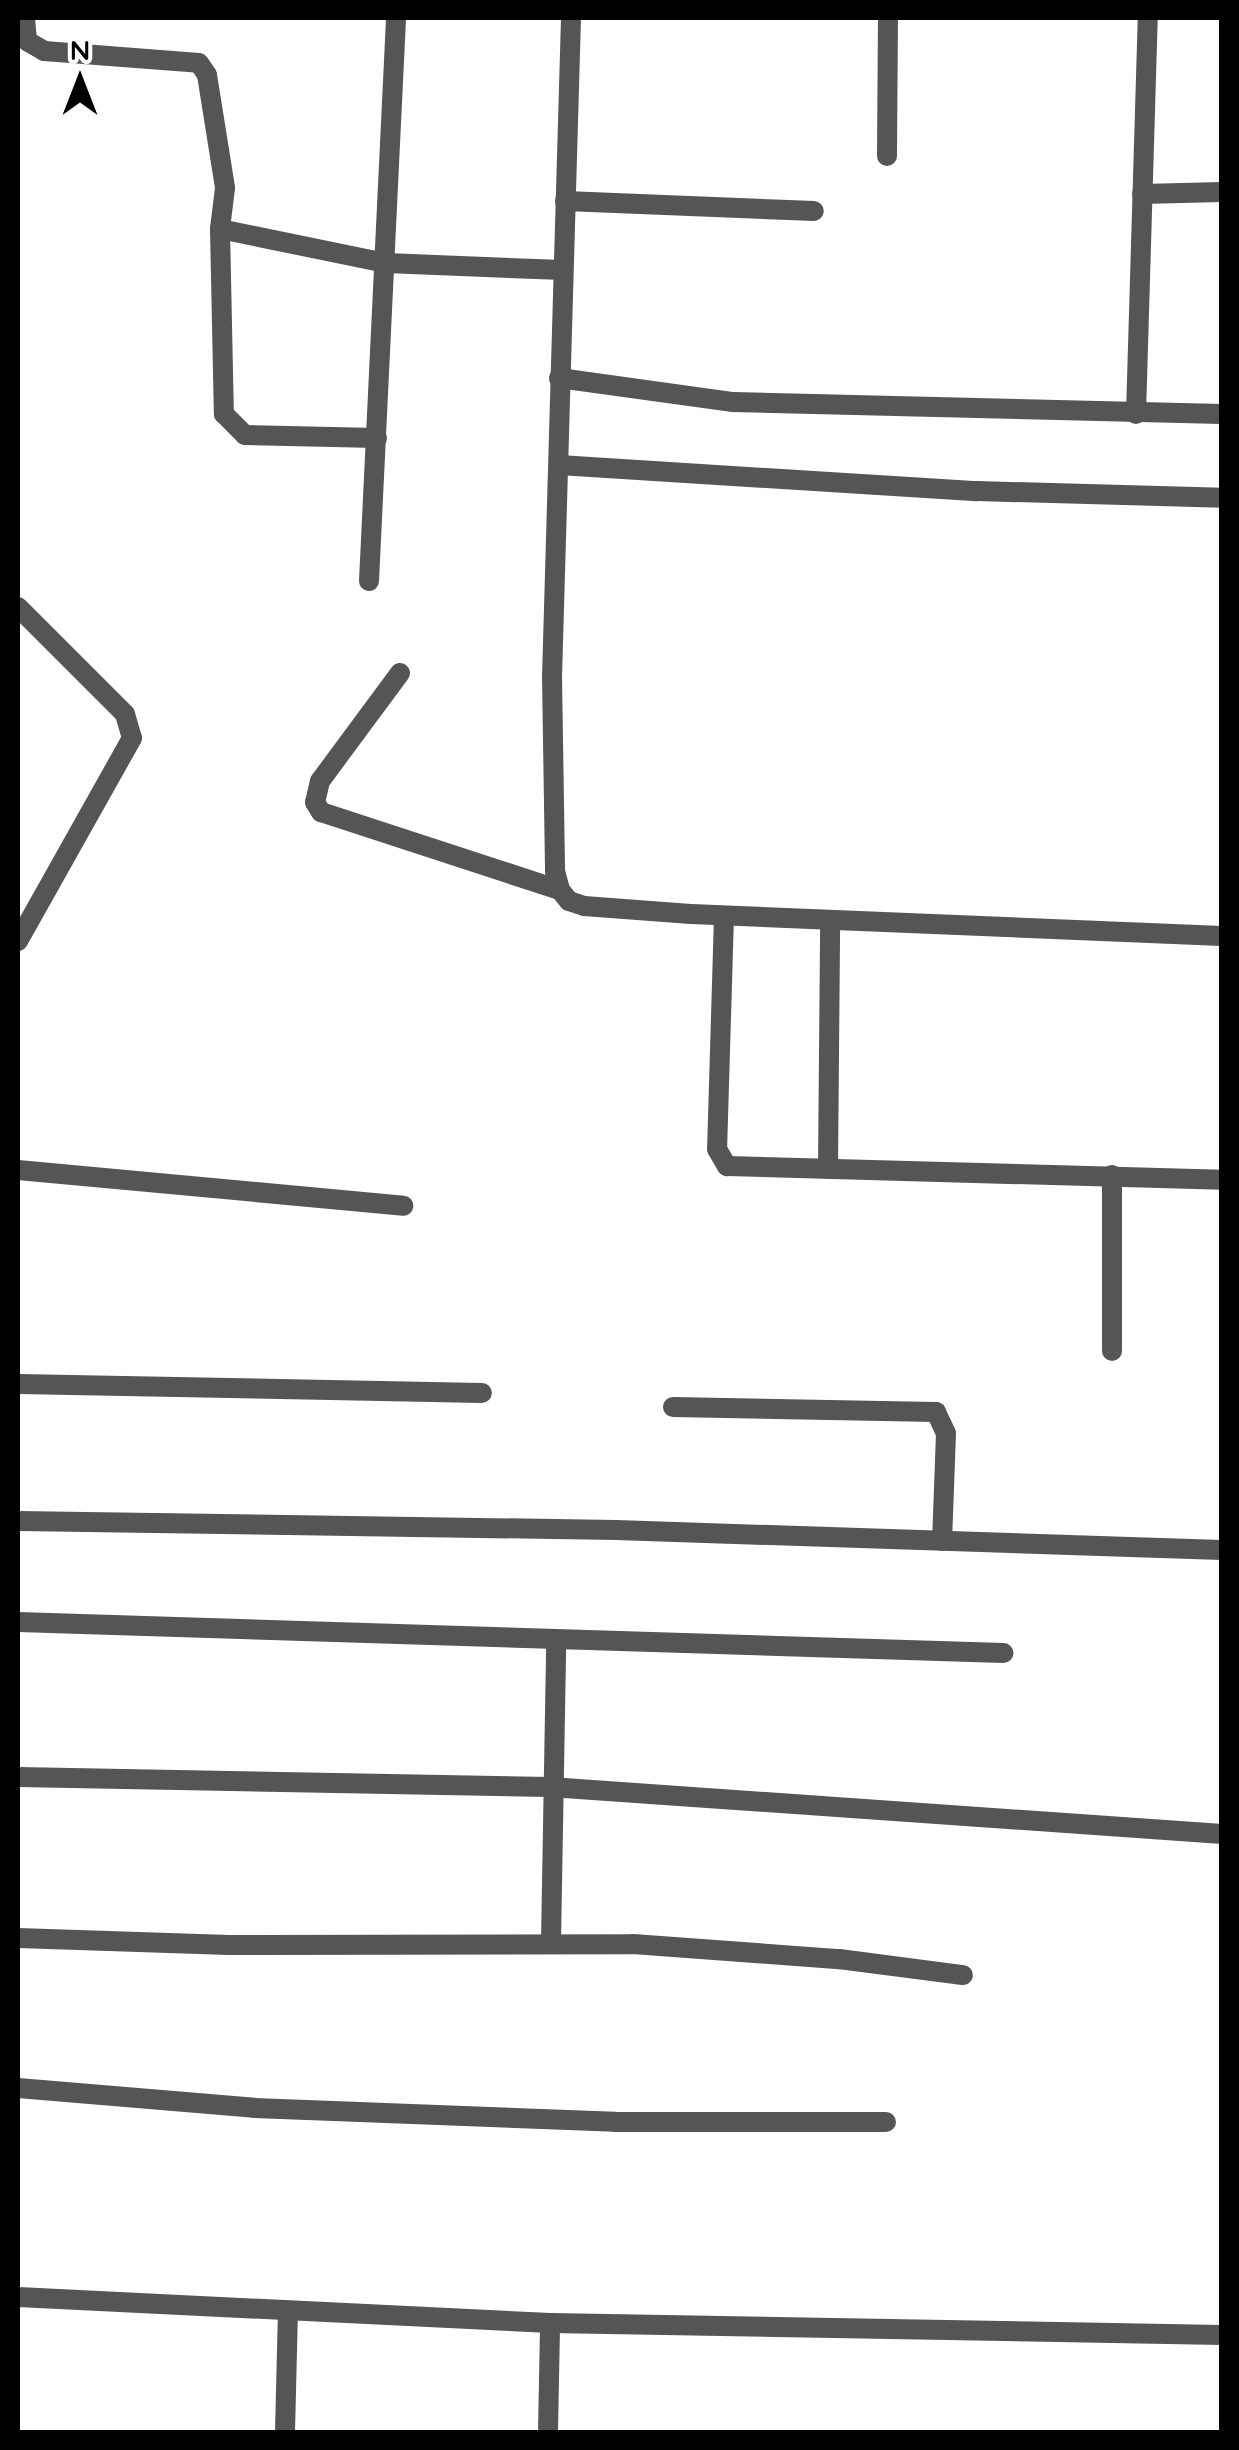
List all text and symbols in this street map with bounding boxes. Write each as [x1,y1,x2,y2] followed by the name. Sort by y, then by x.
[30,30,130,130] north arrow
[70,32,90,67] text: N

